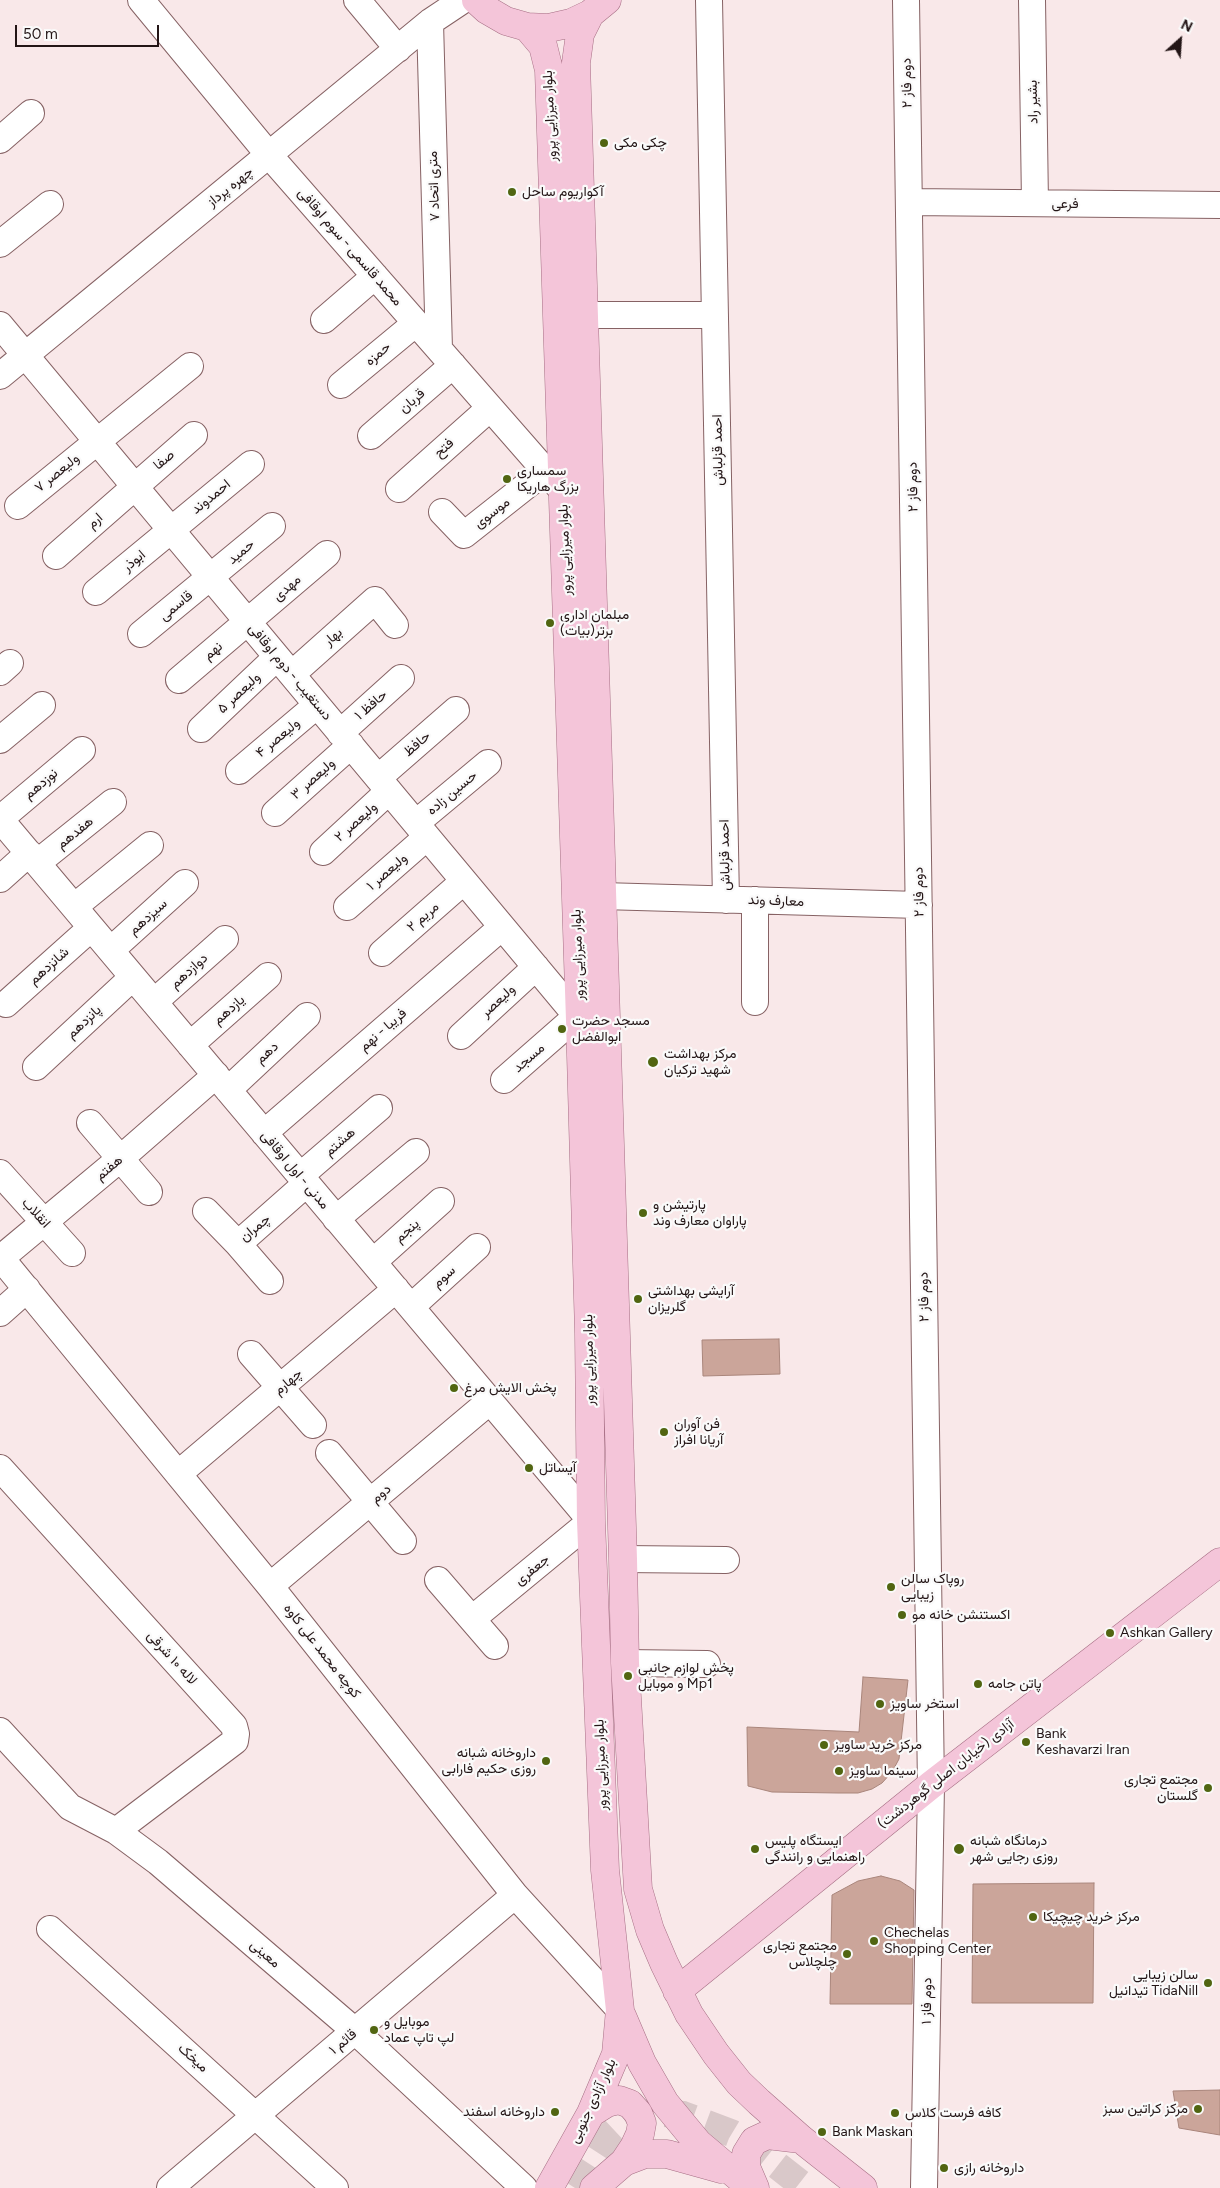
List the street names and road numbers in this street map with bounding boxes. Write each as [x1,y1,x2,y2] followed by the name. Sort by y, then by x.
[898,58,916,108] street label: دوم فاز ۲
[539,70,561,162] street label: بلوار میرزایی پرور
[1024,80,1042,124] street label: بشیر راد
[424,151,444,221] street label: ۷ متری اتحاد
[204,163,256,211] street label: چهره پرداز
[294,184,406,310] street label: محمد قاسمی - سوم اوقافی
[1051,196,1079,212] street label: فرعی
[362,338,394,370] street label: حمزه
[396,385,428,417] street label: قربان
[709,414,727,486] street label: احمد قزلباش
[431,435,457,461] street label: فتح
[150,446,178,474] street label: صفا
[31,450,83,496] street label: ولیعصر ۷
[904,462,922,512] street label: دوم فاز ۲
[188,476,234,518] street label: احمدوند
[471,494,513,532] street label: موسوی
[555,504,575,596] street label: بلوار میرزایی پرور
[84,510,106,532] street label: ارم
[224,536,258,568] street label: حمید
[119,546,149,576] street label: ابوذر
[270,571,304,605] street label: مهدی
[156,587,196,625] street label: قاسمی
[245,620,335,724] street label: دستغیب - دوم اوقافی
[320,624,346,650] street label: بهار
[200,638,226,664] street label: نهم
[214,669,264,717] street label: ولیعصر ۵
[351,686,391,724] street label: حافظ ۱
[253,715,303,761] street label: ولیعصر ۴
[400,728,434,760] street label: حافظ
[288,755,338,803] street label: ولیعصر ۳
[21,765,61,803] street label: نوزدهم
[423,767,481,819] street label: حسین زاده
[331,799,381,845] street label: ولیعصر ۲
[53,813,97,853] street label: هفدهم
[716,819,734,891] street label: احمد قزلباش
[363,850,411,894] street label: ولیعصر ۱
[910,867,928,917] street label: دوم فاز ۲
[748,892,804,910] street label: معارف وند
[125,895,171,939] street label: سیزدهم
[404,899,442,935] street label: مریم ۲
[568,909,588,1001] street label: بلوار میرزایی پرور
[25,944,73,988] street label: شانزدهم
[167,950,211,992] street label: دوازدهم
[477,981,519,1021] street label: ولیعصر
[210,992,248,1028] street label: یازدهم
[63,1002,105,1042] street label: پانزدهم
[356,1005,410,1055] street label: فریبا - نهم
[252,1038,282,1068] street label: دهم
[510,1040,548,1076] street label: مسجد
[321,1124,359,1160] street label: هشتم
[257,1127,333,1213] street label: مدنی - اول اوقافی
[92,1152,126,1184] street label: هفتم
[18,1194,54,1232] street label: انقلاب
[236,1211,274,1245] street label: چمران
[391,1216,423,1246] street label: پنجم
[429,1262,459,1292] street label: سوم
[915,1272,933,1322] street label: دوم فاز ۲
[580,1314,598,1406] street label: بلوار میرزایی پرور
[270,1365,306,1399] street label: چهارم
[367,1481,395,1507] street label: دوم
[511,1551,553,1589] street label: جعفری
[280,1600,364,1702] street label: کوچه محمد علی کاوه
[143,1627,201,1689] street label: لاله ۱۰ شرقی
[875,1716,1017,1832] street label: آزادی (خیابان اصلی گوهردشت)
[591,1719,611,1811] street label: بلوار میرزایی پرور
[247,1936,283,1972] street label: معینی
[918,1977,936,2025] street label: دوم فاز ۱
[326,2026,360,2058] street label: قائم ۱
[174,2040,212,2076] street label: میخک
[566,2056,620,2146] street label: بلوار آزادی جنوبی

